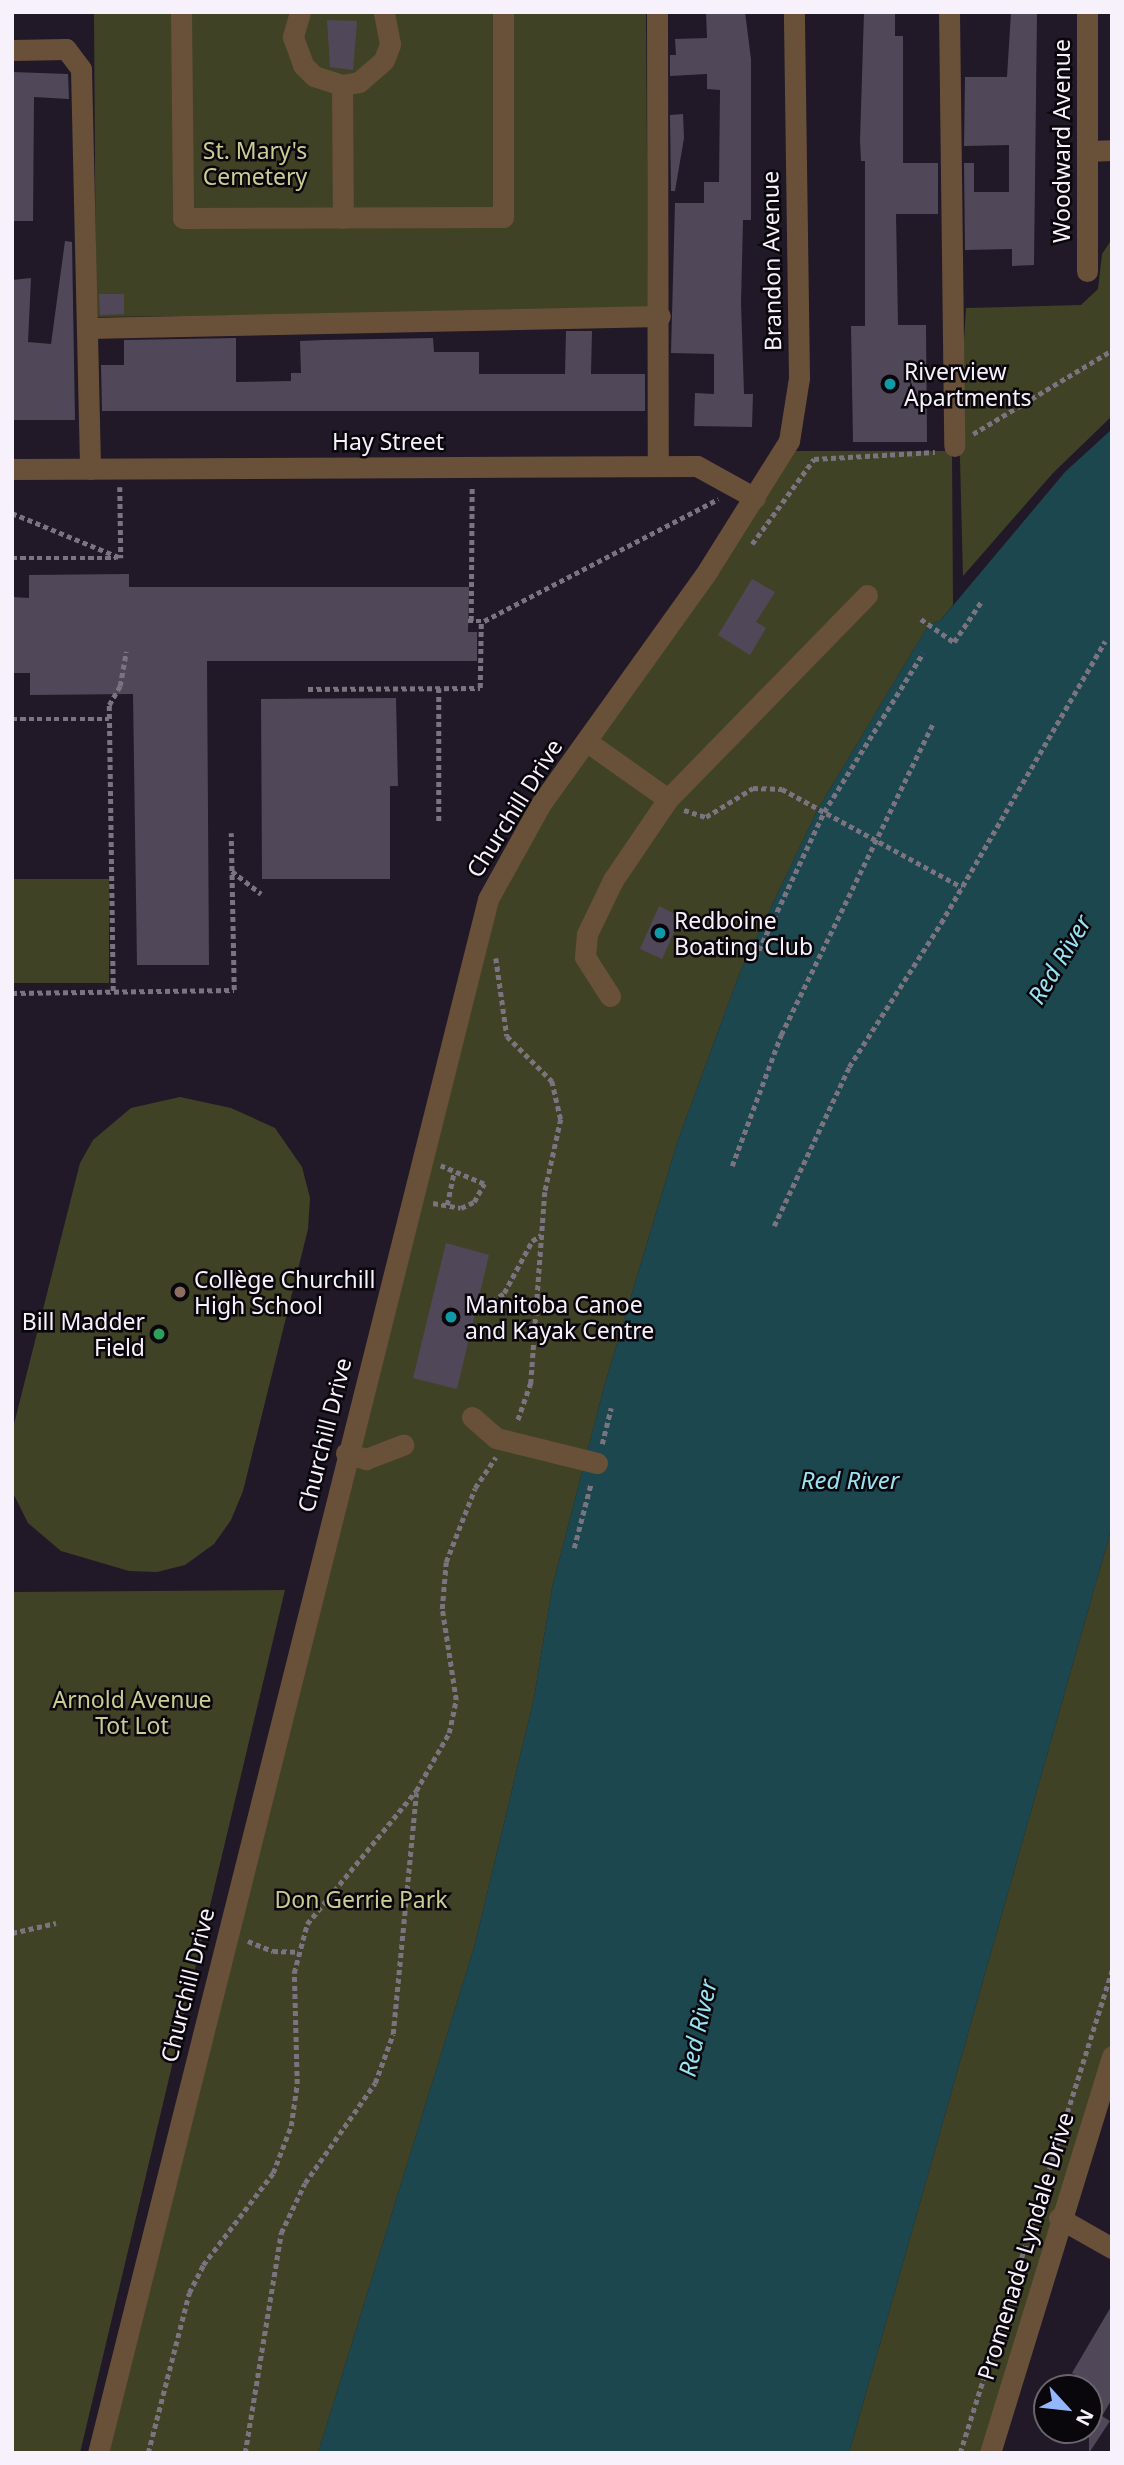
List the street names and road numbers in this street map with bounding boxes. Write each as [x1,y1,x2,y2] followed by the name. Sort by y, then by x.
[1047,39,1075,243] street label: Woodward Avenue
[756,171,786,351] street label: Brandon Avenue
[332,427,444,455] street label: Hay Street
[460,734,568,882] street label: Churchill Drive
[292,1355,356,1515] street label: Churchill Drive
[155,1905,219,2065] street label: Churchill Drive
[971,2109,1079,2383] street label: Promenade Lyndale Drive

